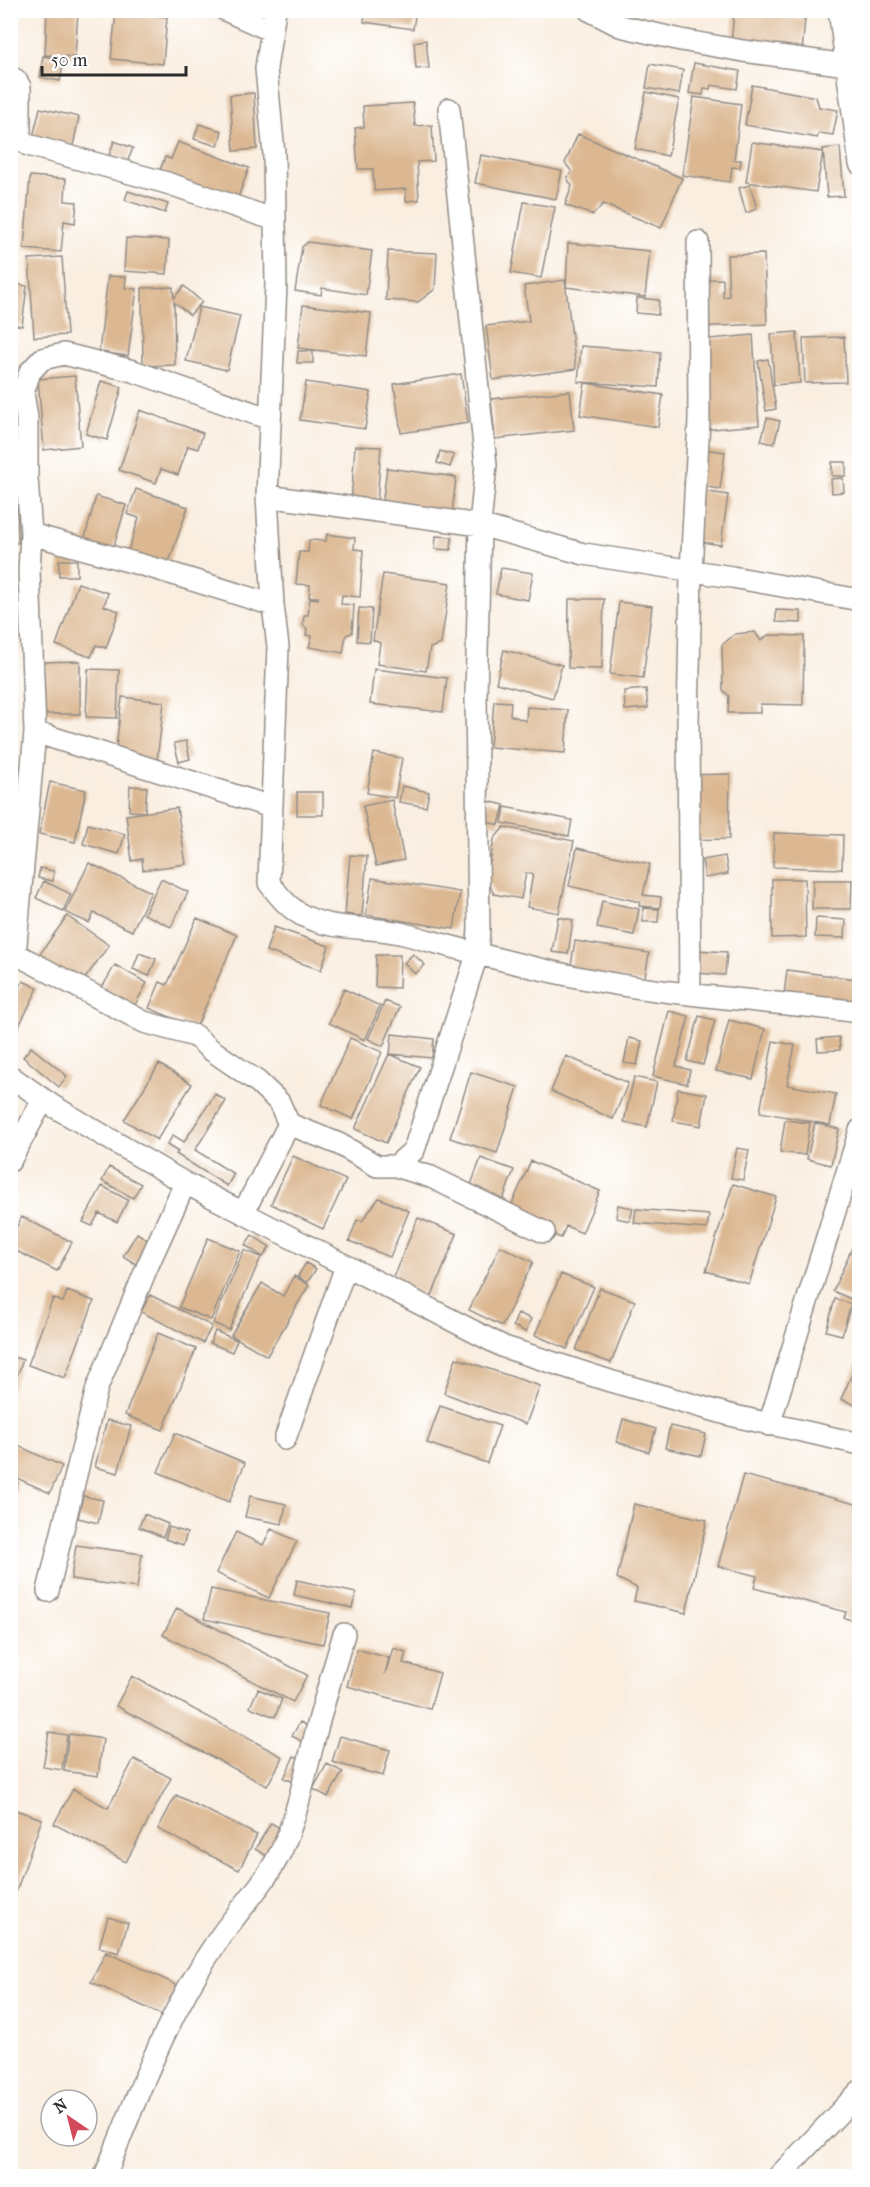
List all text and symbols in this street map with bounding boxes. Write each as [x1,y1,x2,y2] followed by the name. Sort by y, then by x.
[42,39,186,77] scale bar
[51,50,88,71] text: 50 m
[39,2088,99,2148] north arrow
[50,2094,72,2117] text: N

